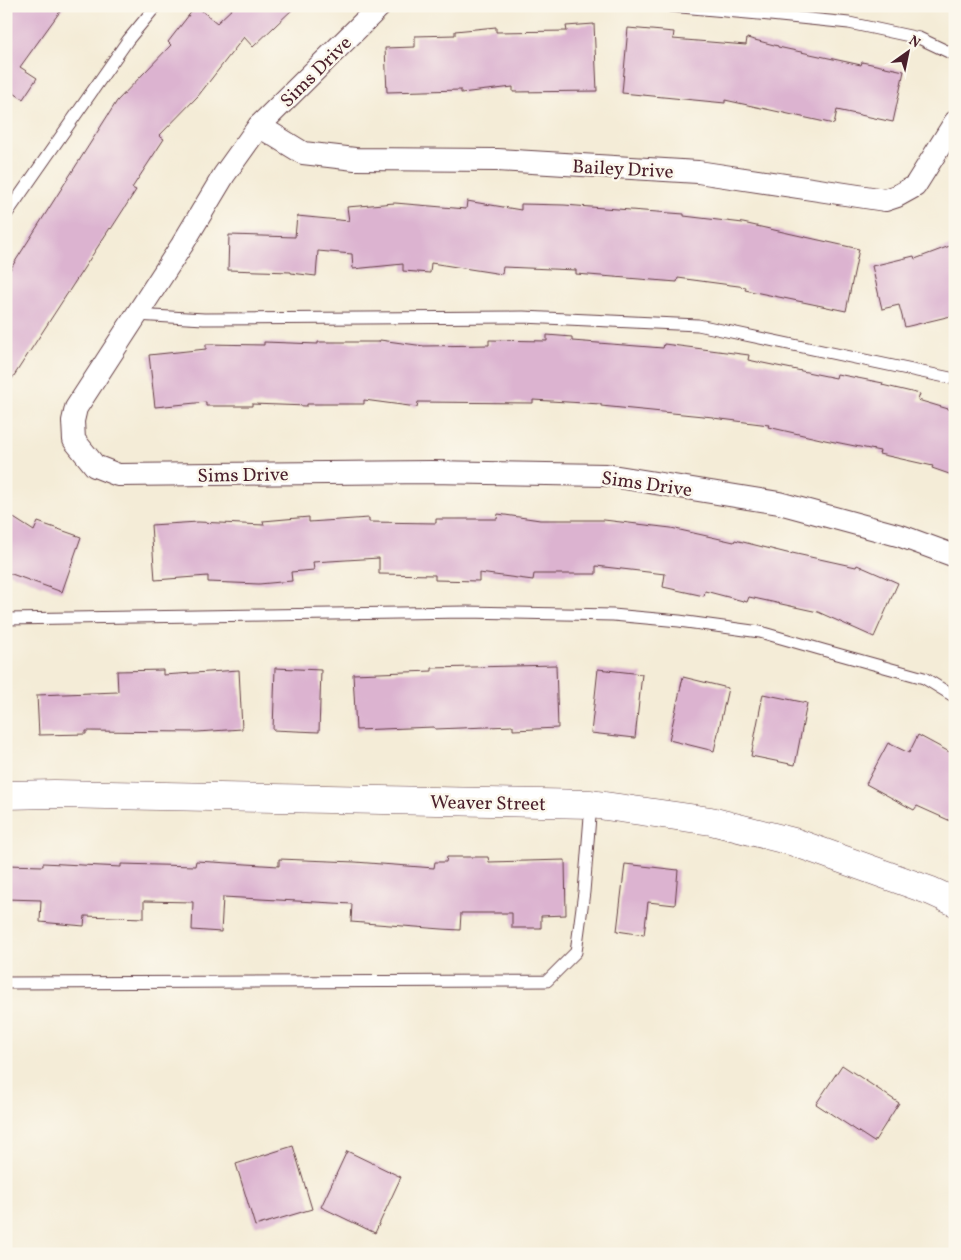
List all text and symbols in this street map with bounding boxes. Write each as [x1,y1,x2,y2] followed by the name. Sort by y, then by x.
[884,28,934,78] north arrow
[275,31,358,114] street label: Sims Drive
[905,32,924,53] text: N
[572,154,674,186] street label: Bailey Drive
[197,462,289,490] street label: Sims Drive
[600,466,694,504] street label: Sims Drive
[430,790,546,818] street label: Weaver Street

